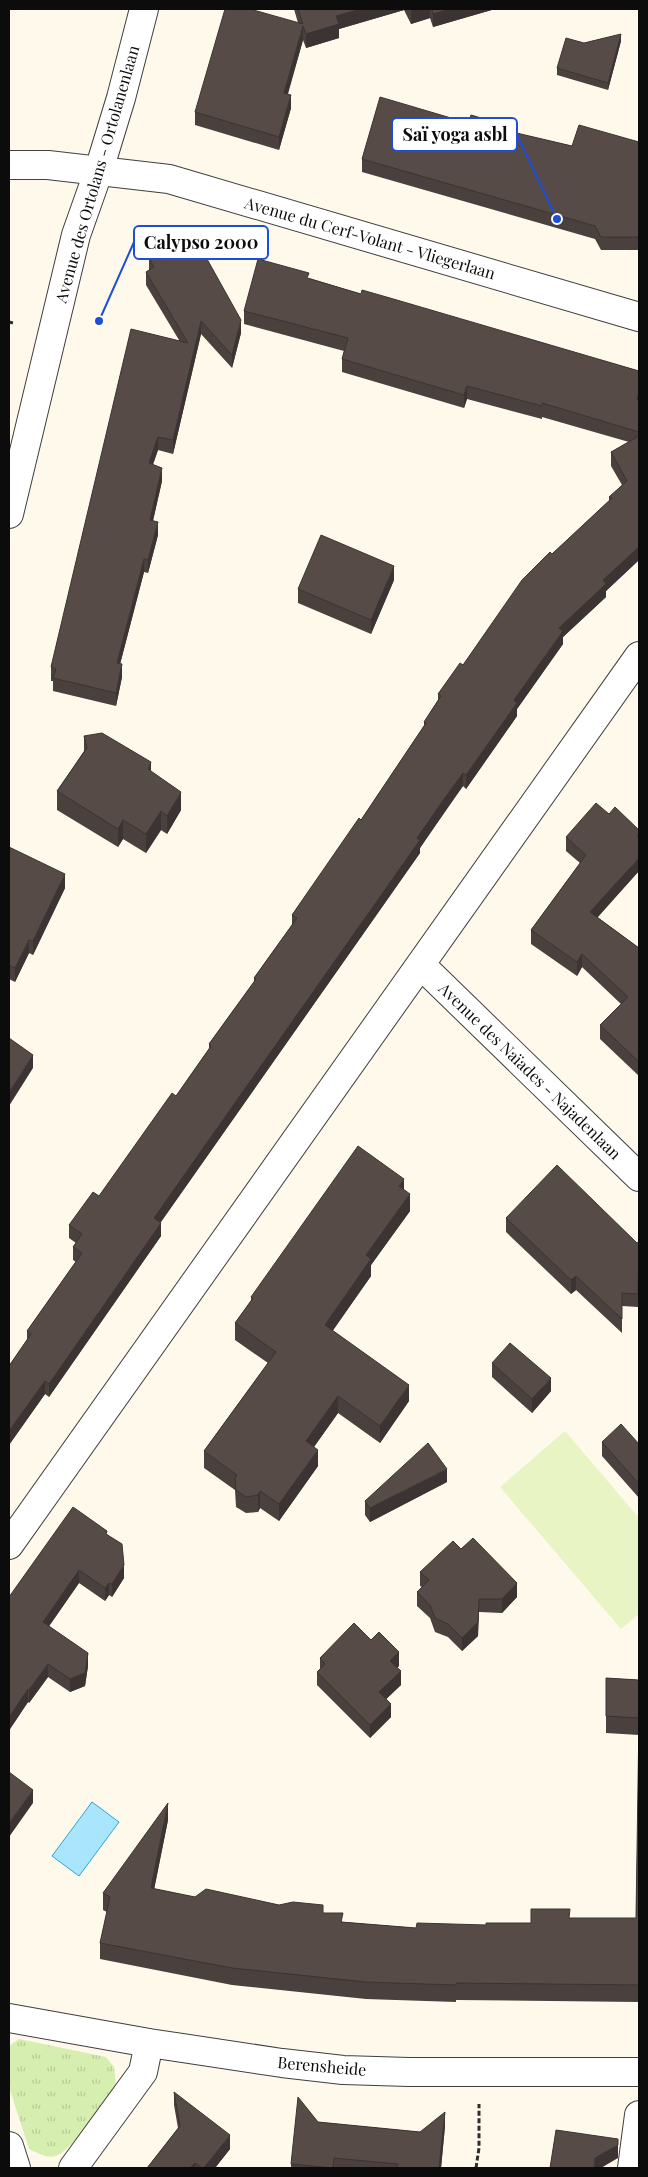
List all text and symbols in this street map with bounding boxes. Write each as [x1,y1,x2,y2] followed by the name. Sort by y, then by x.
[49,42,144,306] street label: Avenue des Ortolans - Ortolanenlaan
[392,118,517,151] callout: Saï yoga asbl
[402,122,508,146] text: Saï yoga asbl
[241,191,498,284] street label: Avenue du Cerf-Volant - Vliegerlaan
[134,226,268,259] callout: Calypso 2000
[144,230,258,254] text: Calypso 2000
[434,977,626,1164] street label: Avenue des Naïades - Najadenlaan
[277,2051,367,2080] street label: Berensheide

